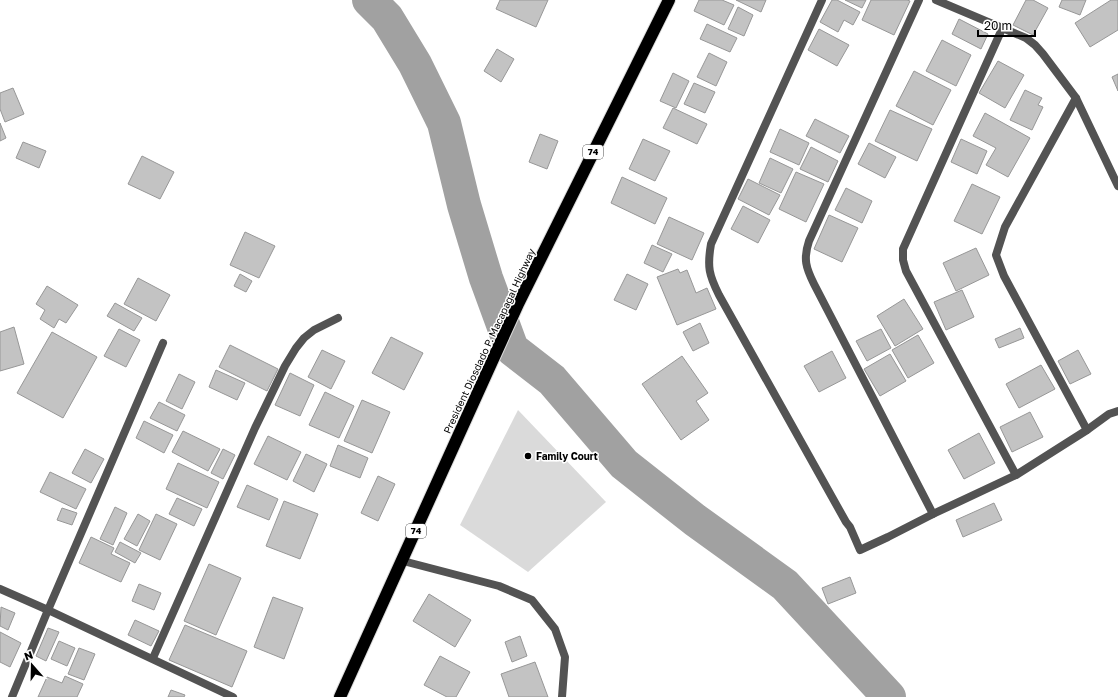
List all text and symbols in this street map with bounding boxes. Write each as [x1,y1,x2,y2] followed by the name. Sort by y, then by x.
[978,12,1035,38] scale bar
[984,18,1012,33] text: 20 m
[583,145,603,159] road number: 74
[441,246,537,435] street label: President Diosdado P. Macapagal Highway
[536,450,598,462] place label: Family Court
[523,451,533,461] marker: Family Court
[406,524,426,538] road number: 74
[12,645,52,685] north arrow
[22,648,35,663] text: N

